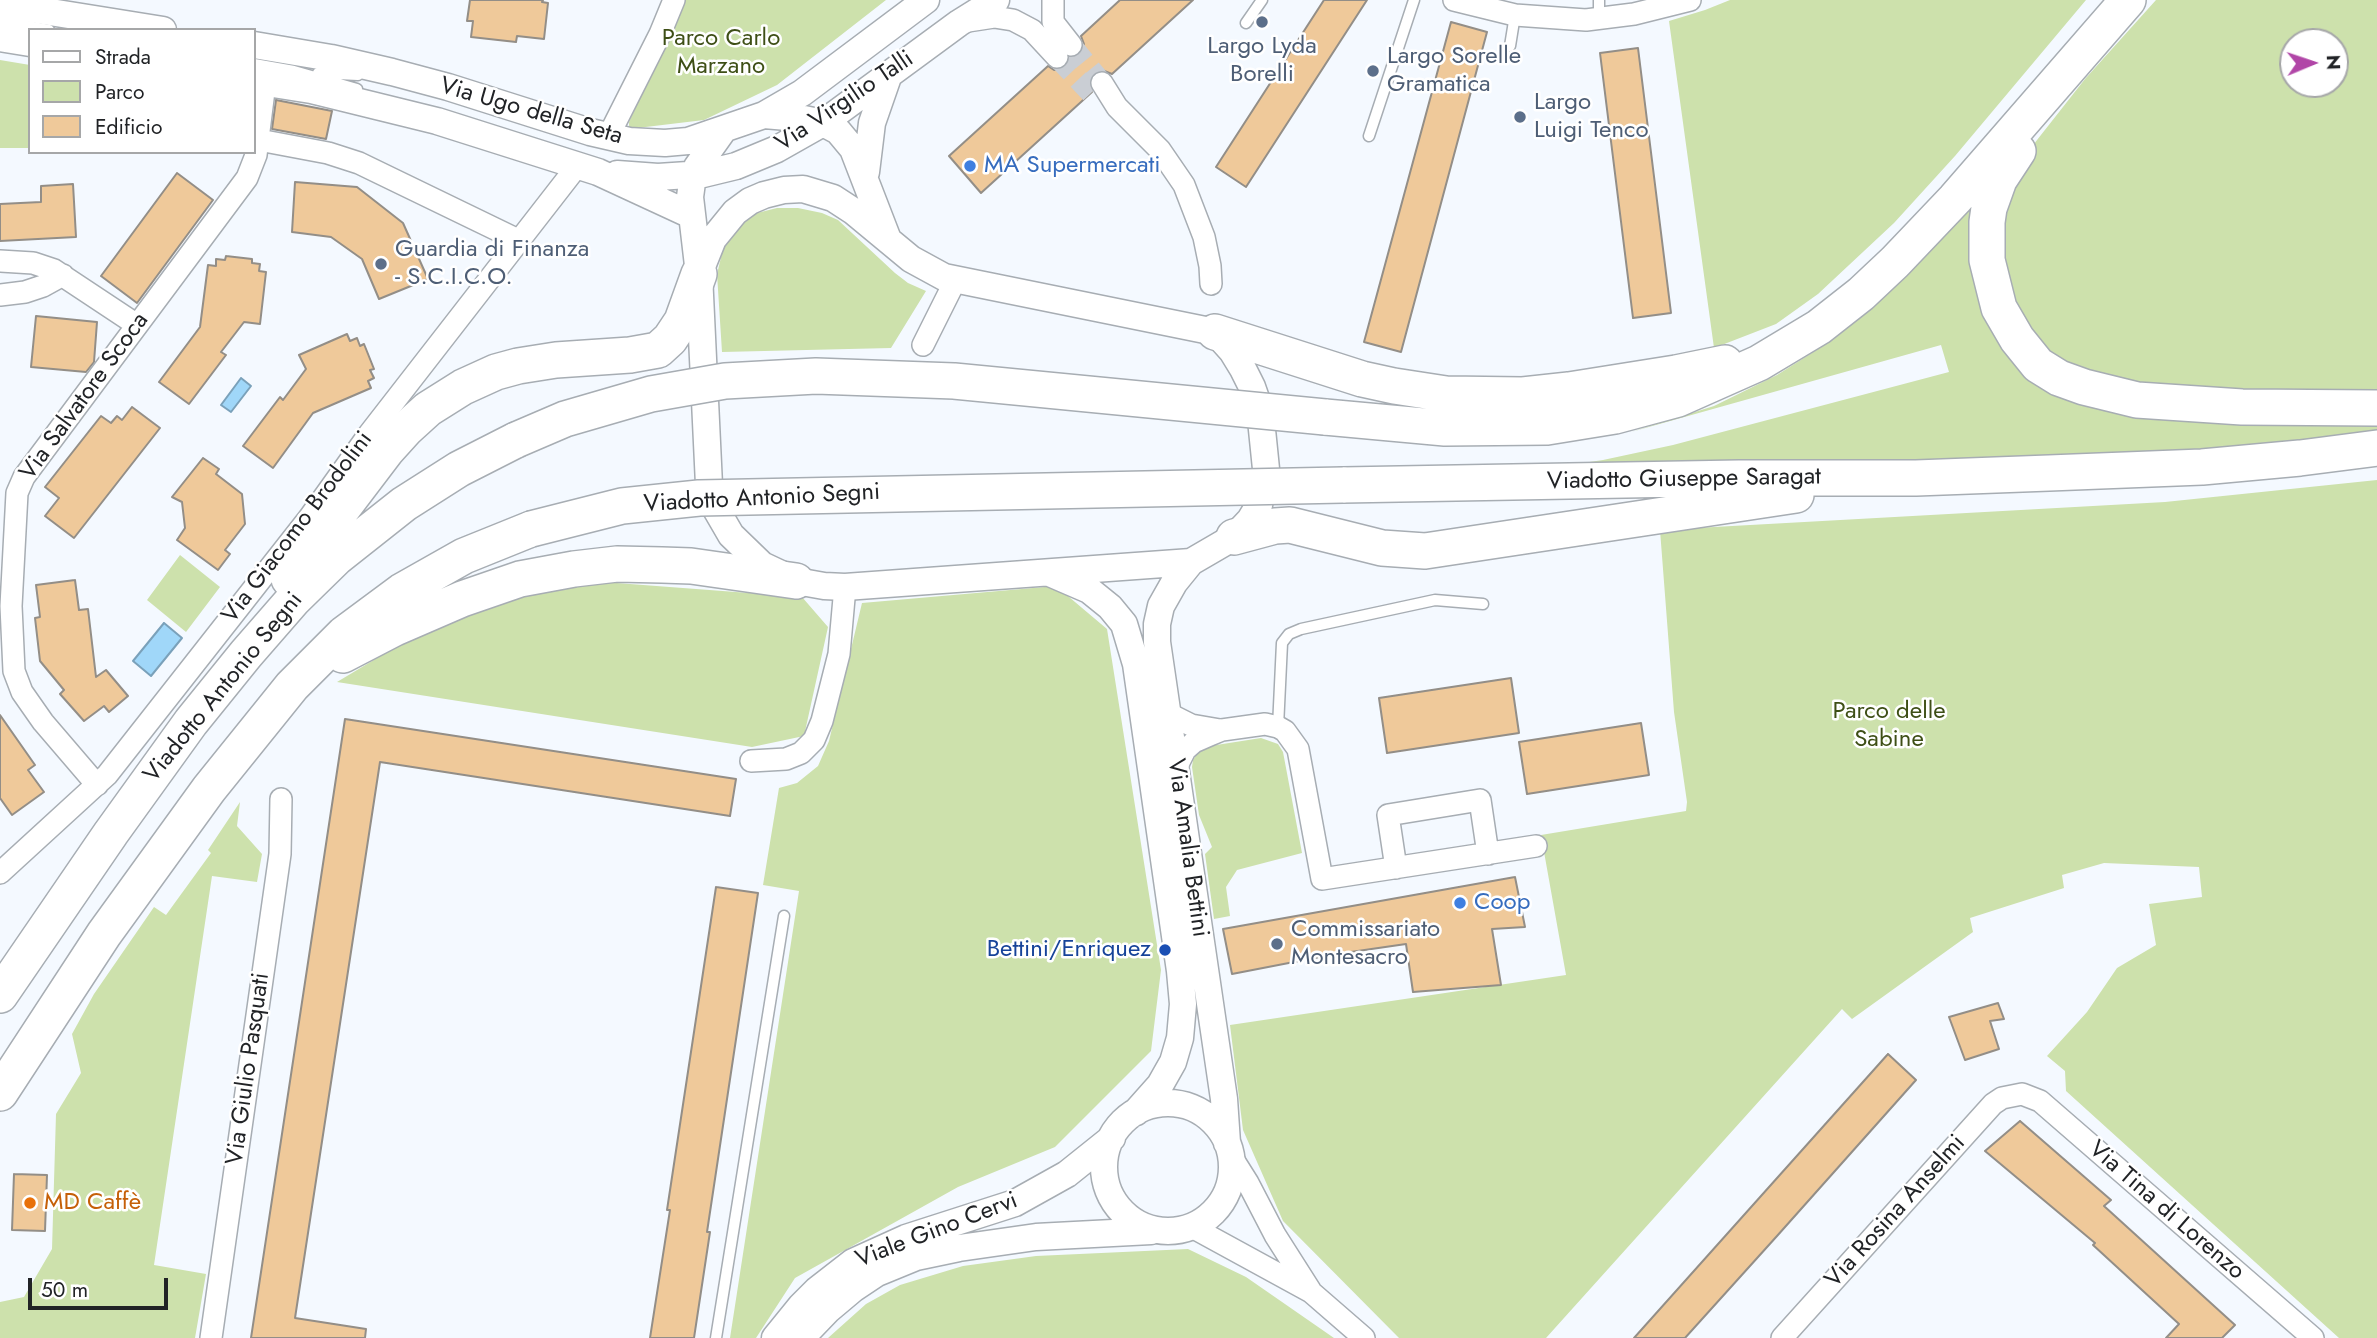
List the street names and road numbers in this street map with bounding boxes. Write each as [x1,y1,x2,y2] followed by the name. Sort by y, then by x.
[770,45,920,159] street label: Via Virgilio Talli
[436,72,626,152] street label: Via Ugo della Seta
[15,308,155,486] street label: Via Salvatore Scoca
[217,426,379,630] street label: Via Giacomo Brodolini
[1547,463,1821,497] street label: Viadotto Giuseppe Saragat
[643,478,881,520] street label: Viadotto Antonio Segni
[138,587,310,789] street label: Viadotto Antonio Segni
[1160,757,1214,939] street label: Via Amalia Bettini
[221,971,277,1167] street label: Via Giulio Pasquati
[1820,1130,1972,1294] street label: Via Rosina Anselmi
[2082,1135,2250,1287] street label: Via Tina di Lorenzo
[852,1187,1022,1275] street label: Viale Gino Cervi

